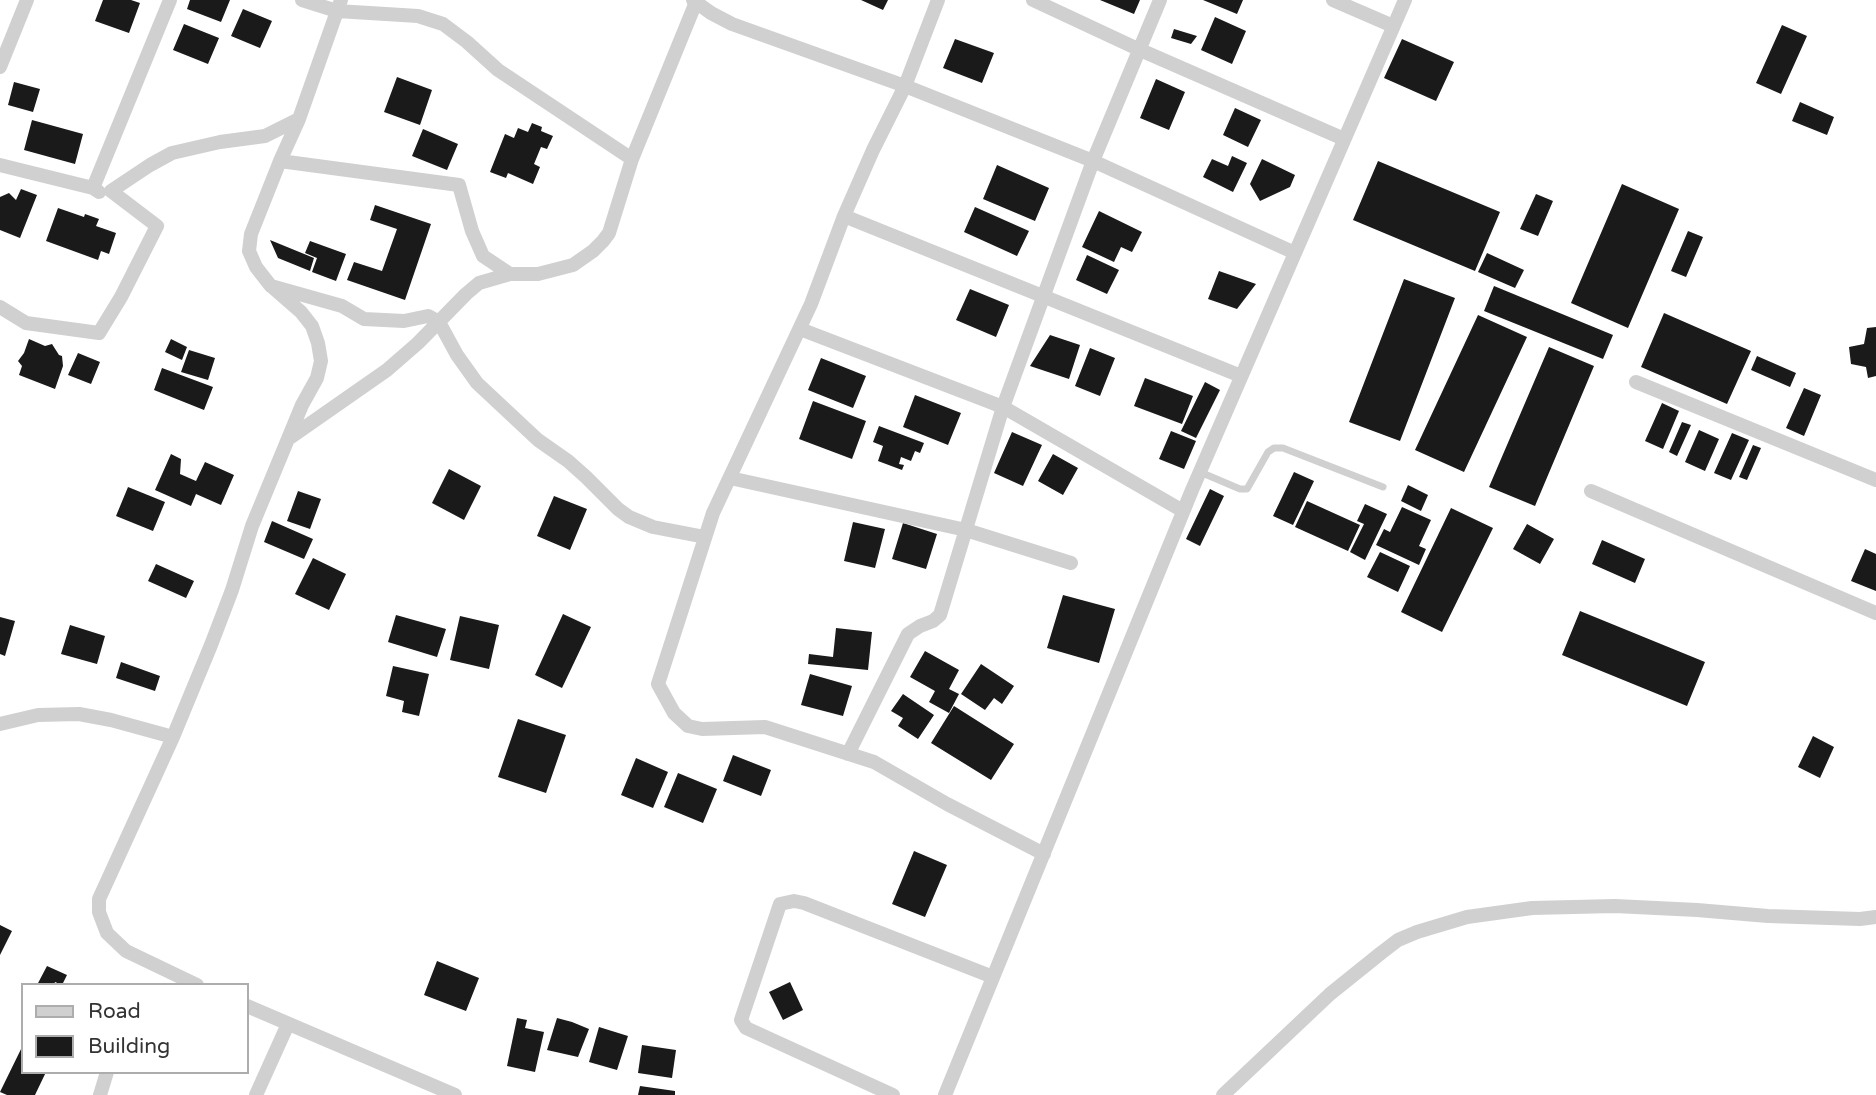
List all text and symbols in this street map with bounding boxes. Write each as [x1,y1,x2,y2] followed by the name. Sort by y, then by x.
[21,983,248,1074] legend
[88,999,141,1024] text: Road
[88,1034,170,1059] text: Building

